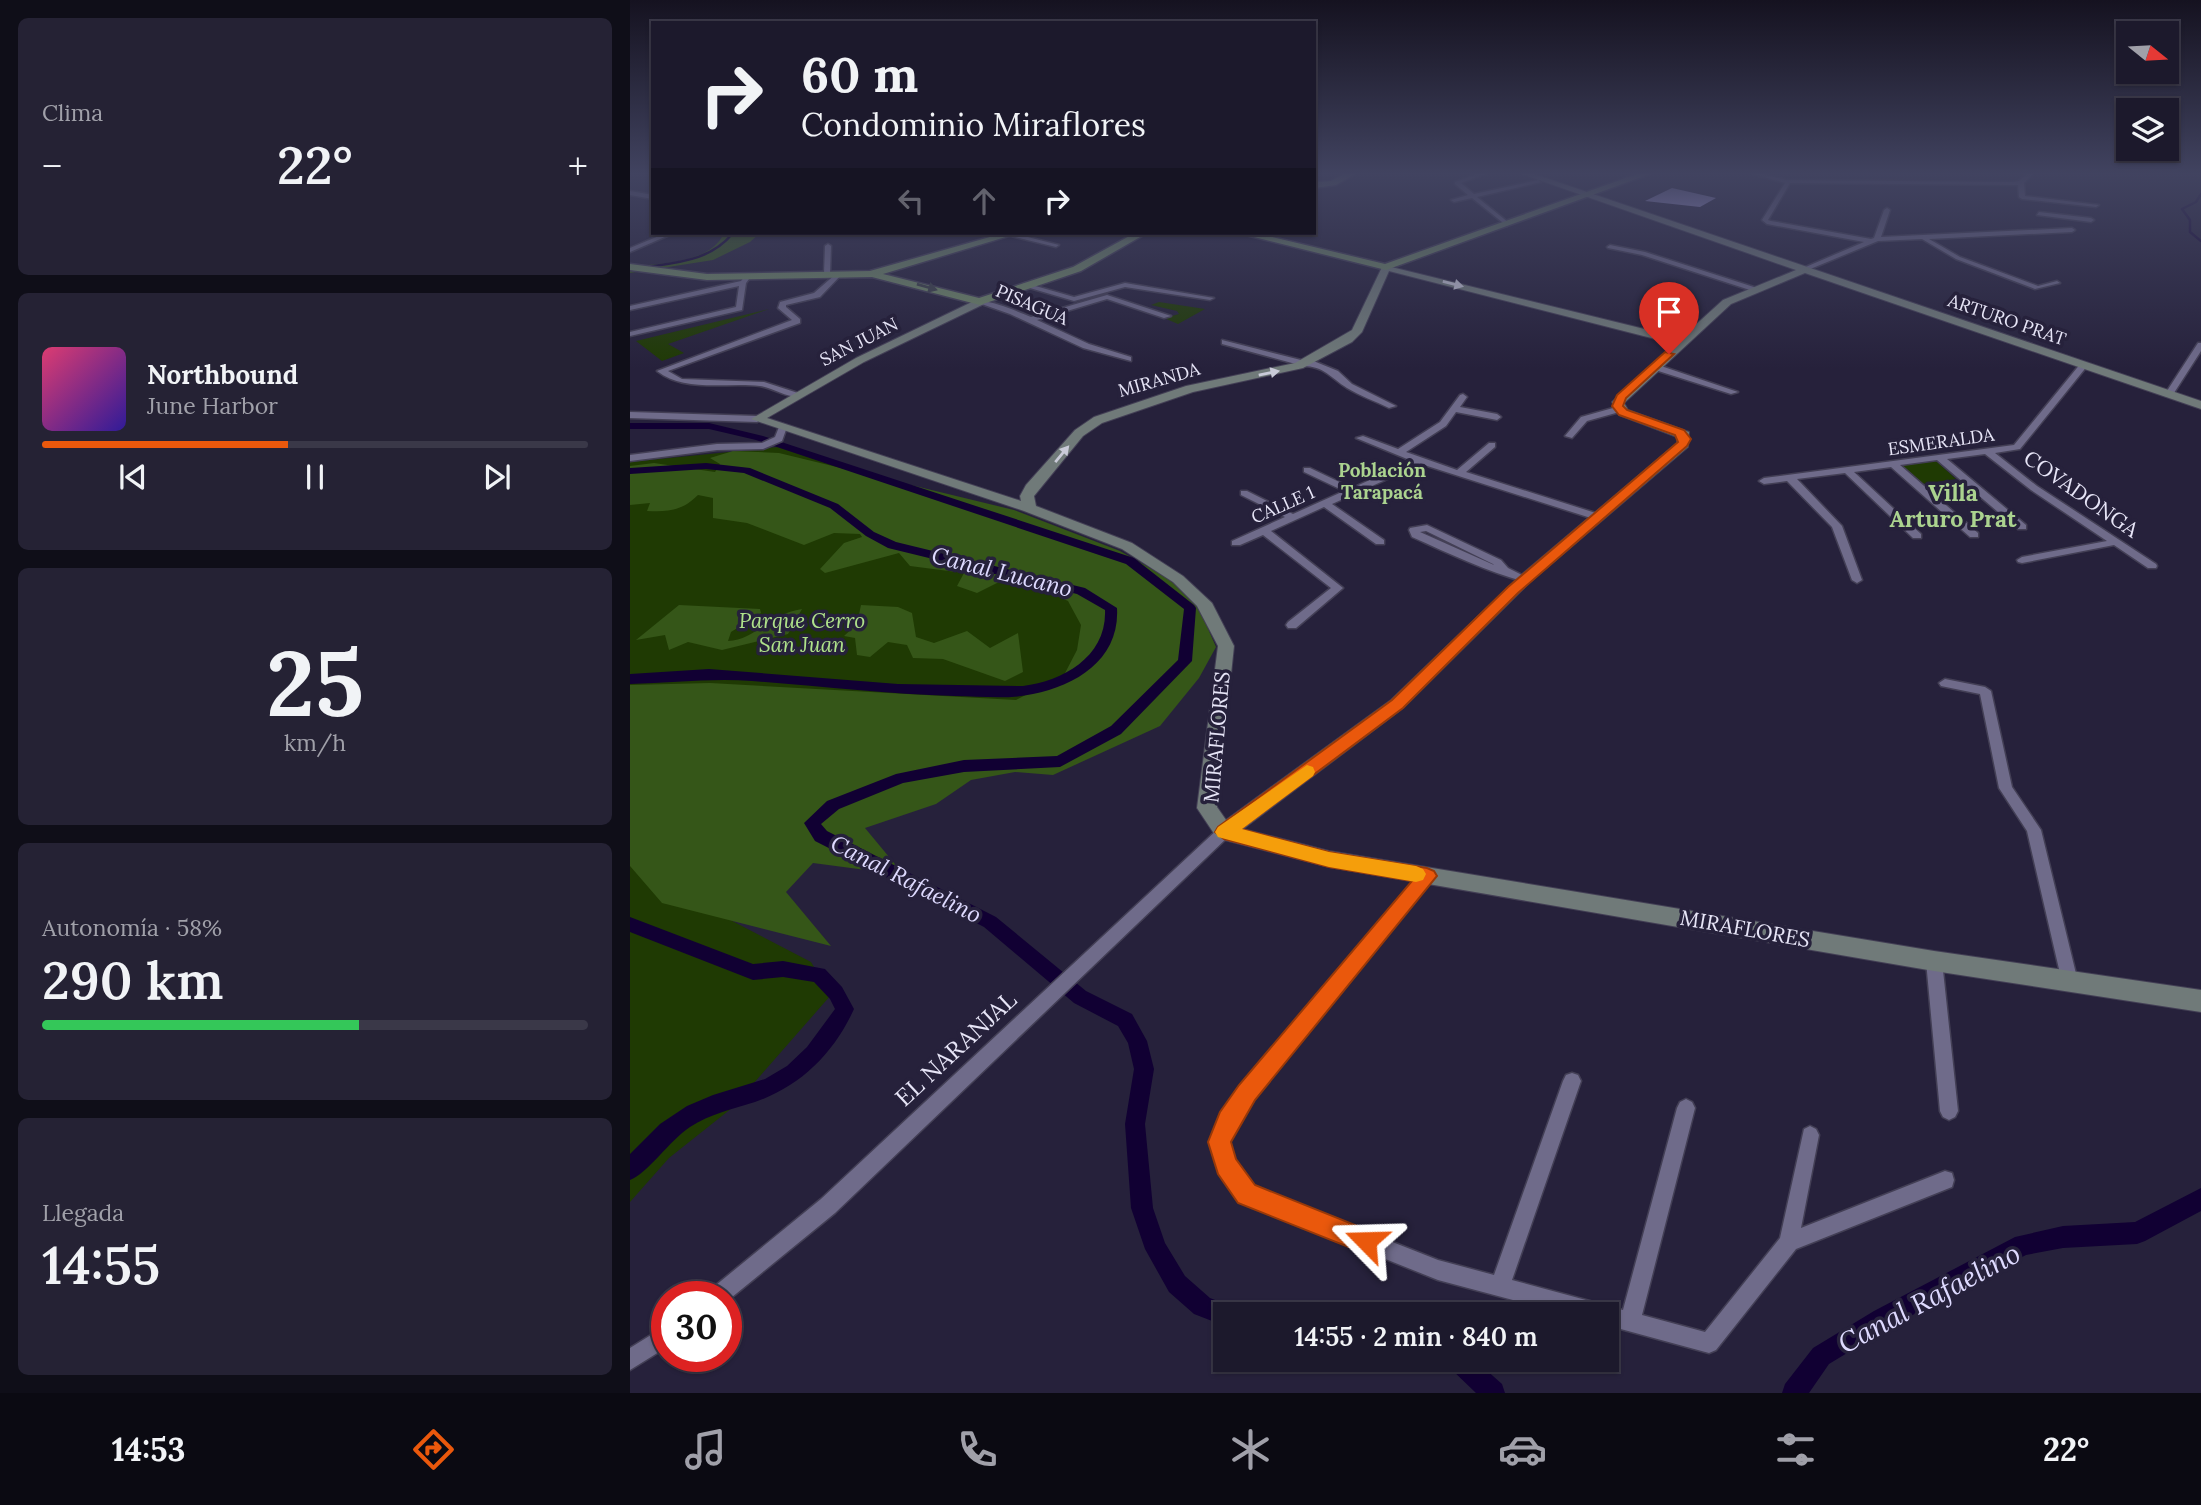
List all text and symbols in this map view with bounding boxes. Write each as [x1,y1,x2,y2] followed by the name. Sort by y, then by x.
[2116,21,2179,84] north arrow
[2116,21,2179,161] map controls
[801,43,918,105] text: 60 m
[686,49,777,140] icon: right
[42,98,103,127] text: Clima
[2116,98,2179,161] button: layers
[801,104,1146,145] text: Condominio Miraflores
[277,132,353,198] text: 22°
[42,142,62,190] text: −
[568,142,588,190] text: +
[892,182,930,220] icon: left
[965,182,1003,220] icon: ahead
[1038,182,1076,220] icon: right
[993,279,1072,330] street label: PISAGUA
[1442,279,1464,290] one-way arrow
[1639,282,1699,354] pin
[916,283,937,293] one-way arrow
[1944,288,2070,351] street label: ARTURO PRAT
[1650,293,1688,331] icon: arrive
[816,312,902,371] street label: SAN JUAN
[1115,357,1203,402] street label: MIRANDA
[147,358,298,391] text: Northbound
[1258,368,1280,379] one-way arrow
[147,391,278,420] text: June Harbor
[1886,423,1996,460] street label: ESMERALDA
[2019,444,2145,544] street label: COVADONGA
[1054,445,1069,462] one-way arrow
[114,458,152,496] icon: previous
[296,458,334,496] icon: pause
[478,458,516,496] icon: next
[1338,458,1426,504] district label: Población Tarapacá
[1889,478,2017,533] district label: Villa Arturo Prat
[1248,480,1318,529] street label: CALLE 1
[929,540,1075,603] water label: Canal Lucano
[739,607,865,658] park label: Parque Cerro San Juan
[266,624,364,741] text: 25
[1197,670,1236,804] street label: MIRAFLORES
[284,728,346,757] text: km/h
[826,828,987,929] water label: Canal Rafaelino
[1678,904,1812,953] street label: MIRAFLORES
[42,913,222,942] text: Autonomía · 58%
[42,947,224,1013] text: 290 km
[888,984,1023,1113] street label: EL NARANJAL
[42,1198,124,1227] text: Llegada
[1329,1204,1403,1278] position arrow
[42,1232,160,1298] text: 14:55
[1832,1235,2026,1361] water label: Canal Rafaelino
[651,1281,742,1372] speed limit sign: 30
[1294,1320,1538,1353] text: 14:55 · 2 min · 840 m
[409,1425,458,1474] icon: directions
[681,1425,730,1474] icon: music
[953,1425,1002,1474] icon: phone
[1226,1425,1275,1474] icon: climate
[1498,1425,1547,1474] icon: car
[1771,1425,1820,1474] icon: filters
[112,1429,185,1470] text: 14:53
[2043,1429,2089,1470] text: 22°

